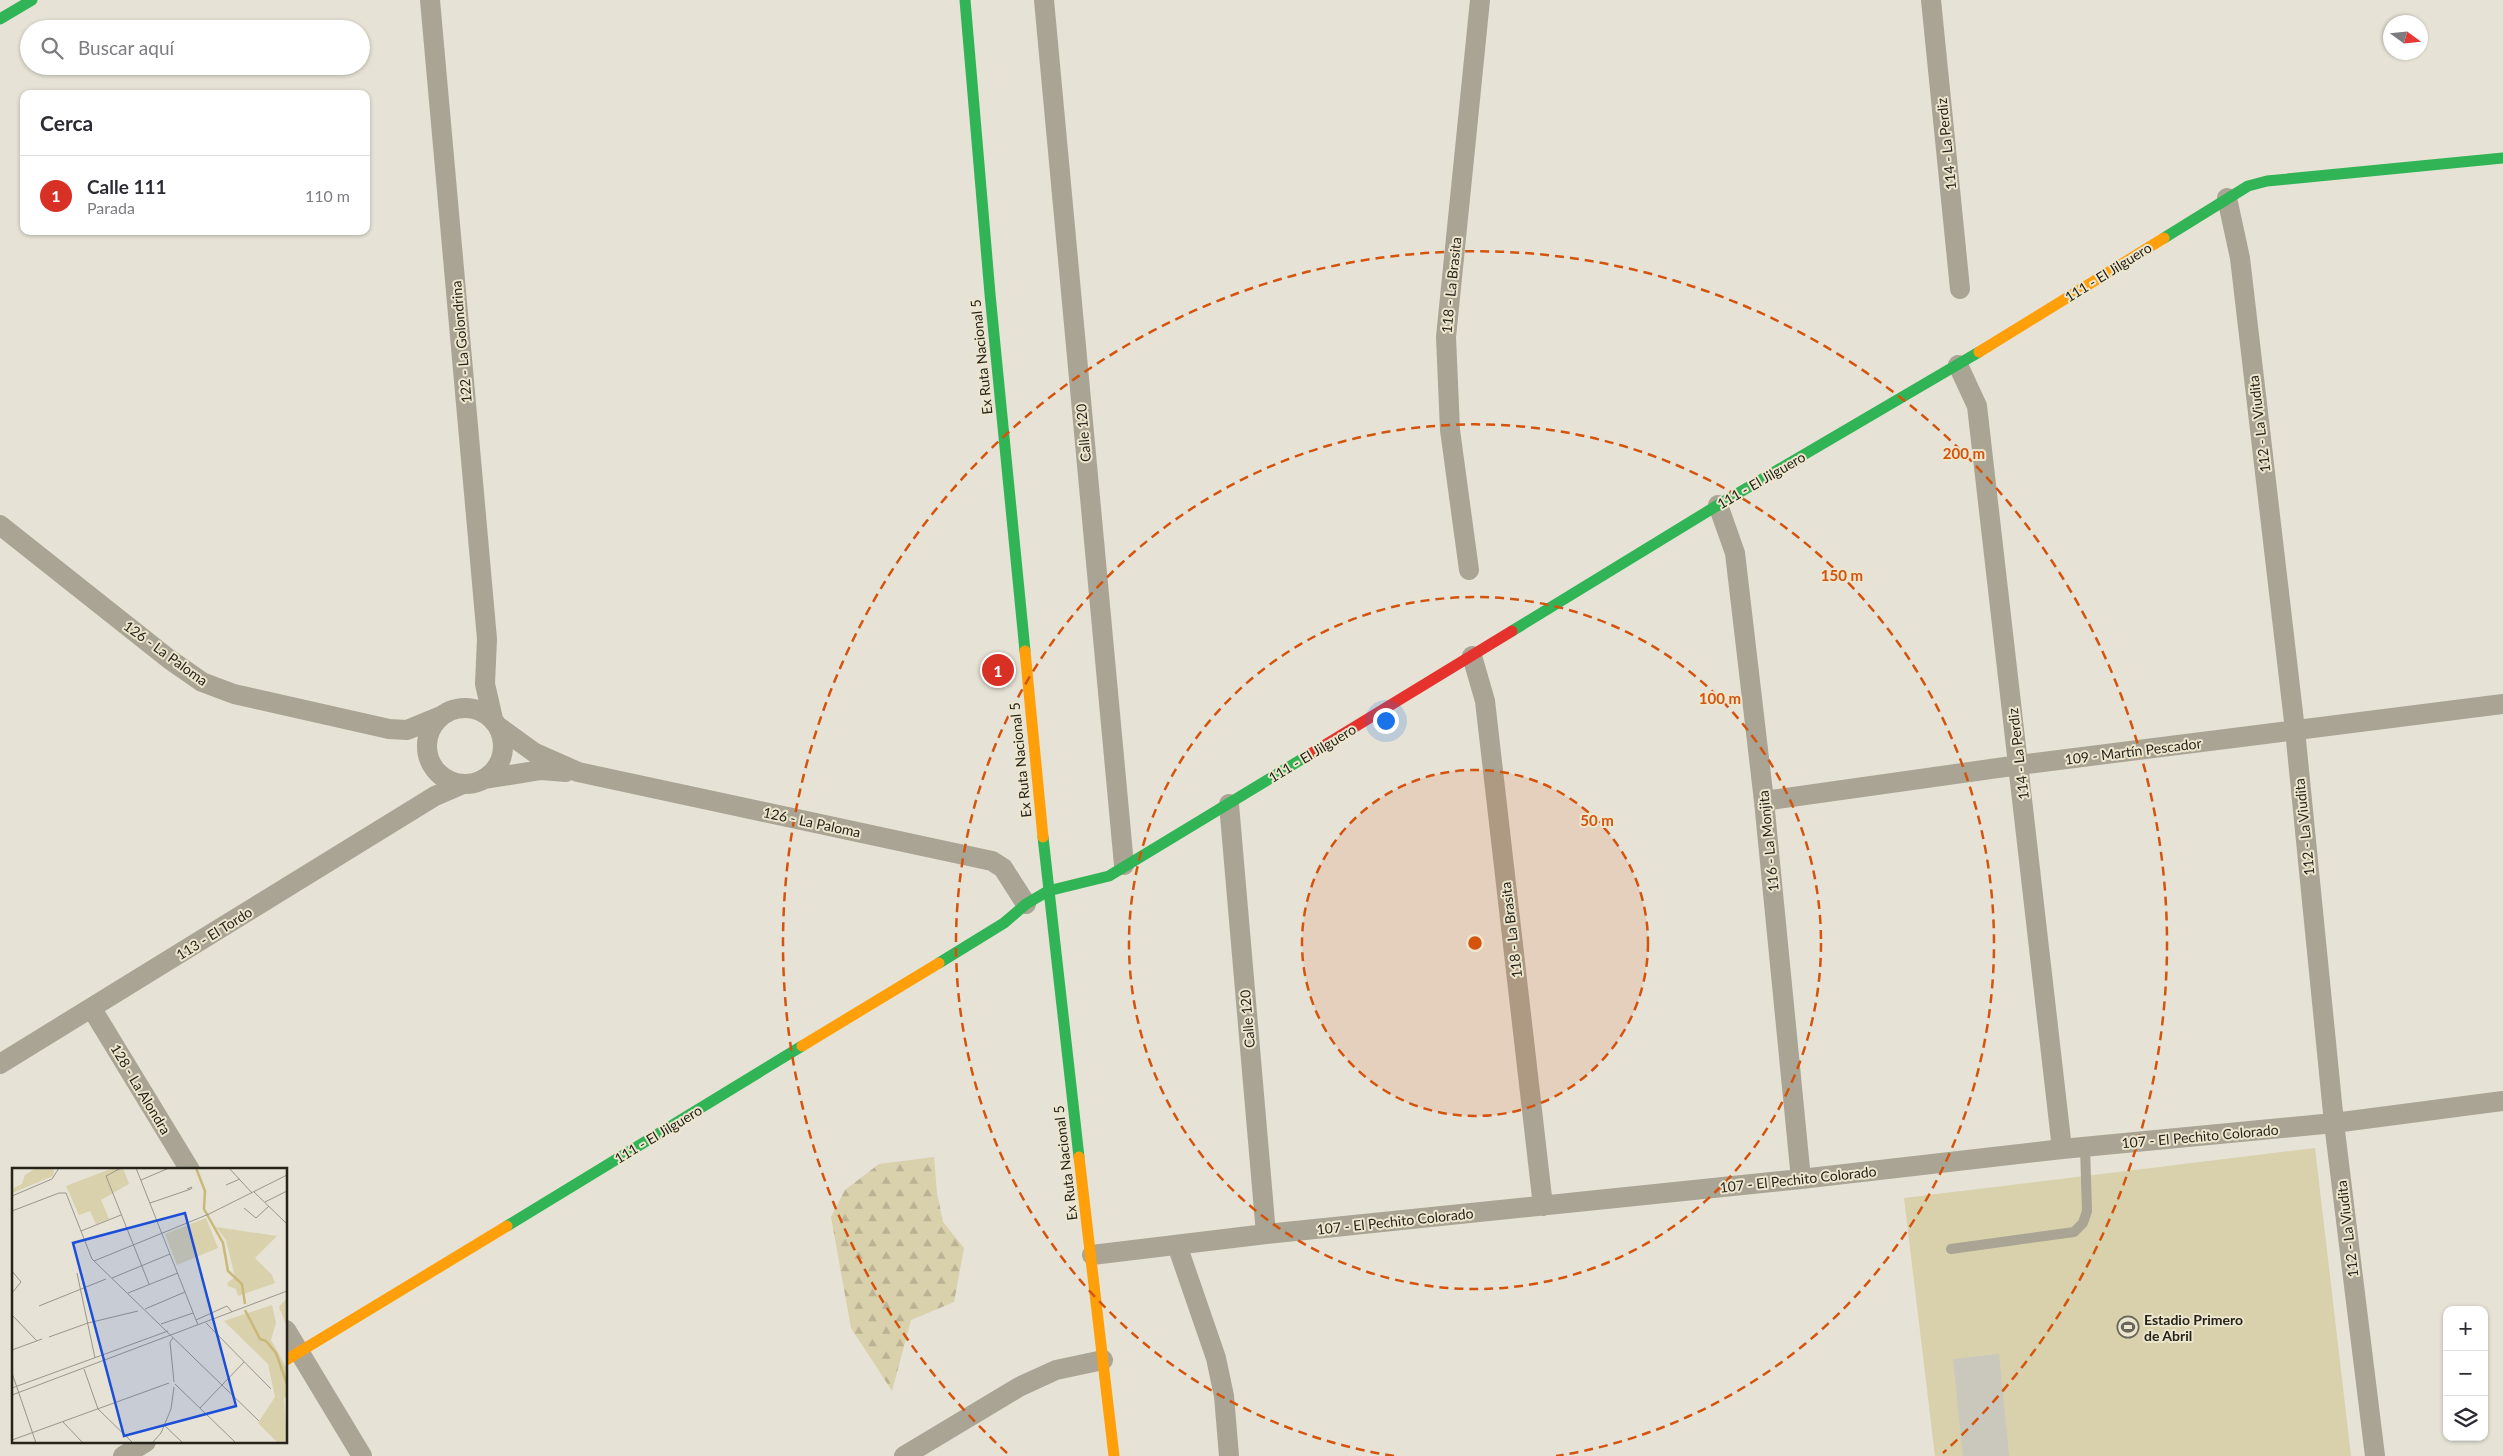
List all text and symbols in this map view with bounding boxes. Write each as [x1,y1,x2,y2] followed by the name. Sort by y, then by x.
[2383,15,2428,60] north arrow
[20,20,370,75] search box
[38,34,66,62] icon: search
[78,36,174,59] text: Buscar aquí
[1933,97,1959,191] street label: 114 - La Perdiz
[40,110,93,135] text: Cerca
[87,175,166,198] text: Calle 111
[51,186,61,205] text: 1
[305,186,350,205] text: 110 m
[87,198,135,217] text: Parada
[1437,236,1465,334] street label: 118 - La Brasita
[2062,239,2154,305] street label: 111 - El Jilguero
[447,280,475,404] street label: 122 - La Golondrina
[966,299,996,415] street label: Ex Ruta Nacional 5
[2245,374,2273,474] street label: 112 - La Viudita
[1072,403,1094,463] street label: Calle 120
[1943,444,1985,462] text: 200 m
[1714,448,1808,512] street label: 111 - El Jilguero
[1821,566,1863,584] text: 150 m
[121,617,211,689] street label: 126 - La Paloma
[982,651,1014,689] pin: 1
[1699,689,1741,707] text: 100 m
[1005,702,1035,818] street label: Ex Ruta Nacional 5
[2004,707,2032,801] street label: 114 - La Perdiz
[1373,708,1399,734] your location
[1265,720,1359,786] street label: 111 - El Jilguero
[2064,734,2202,768] street label: 109 - Martín Pescador
[2290,777,2318,877] street label: 112 - La Viudita
[1754,790,1782,892] street label: 116 - La Monjita
[762,803,862,841] street label: 126 - La Paloma
[1580,811,1614,829] text: 50 m
[1497,881,1525,979] street label: 118 - La Brasita
[173,903,255,963] street label: 113 - El Tordo
[1466,934,1484,952] centre of rings
[1236,989,1258,1049] street label: Calle 120
[107,1041,175,1137] street label: 128 - La Alondra
[611,1101,705,1167] street label: 111 - El Jilguero
[1050,1105,1080,1221] street label: Ex Ruta Nacional 5
[2121,1121,2279,1151] street label: 107 - El Pechito Colorado
[1719,1162,1877,1196] street label: 107 - El Pechito Colorado
[12,1168,288,1444] inset map
[2333,1179,2361,1279] street label: 112 - La Viudita
[1316,1204,1474,1238] street label: 107 - El Pechito Colorado
[2443,1306,2488,1441] map controls
[2443,1306,2488,1351] button: +
[2144,1311,2243,1344] place label: Estadio Primero de Abril
[2116,1315,2140,1339] sports icon: Estadio Primero de Abril
[2443,1351,2488,1396] button: −
[2443,1396,2488,1441] button: layers

